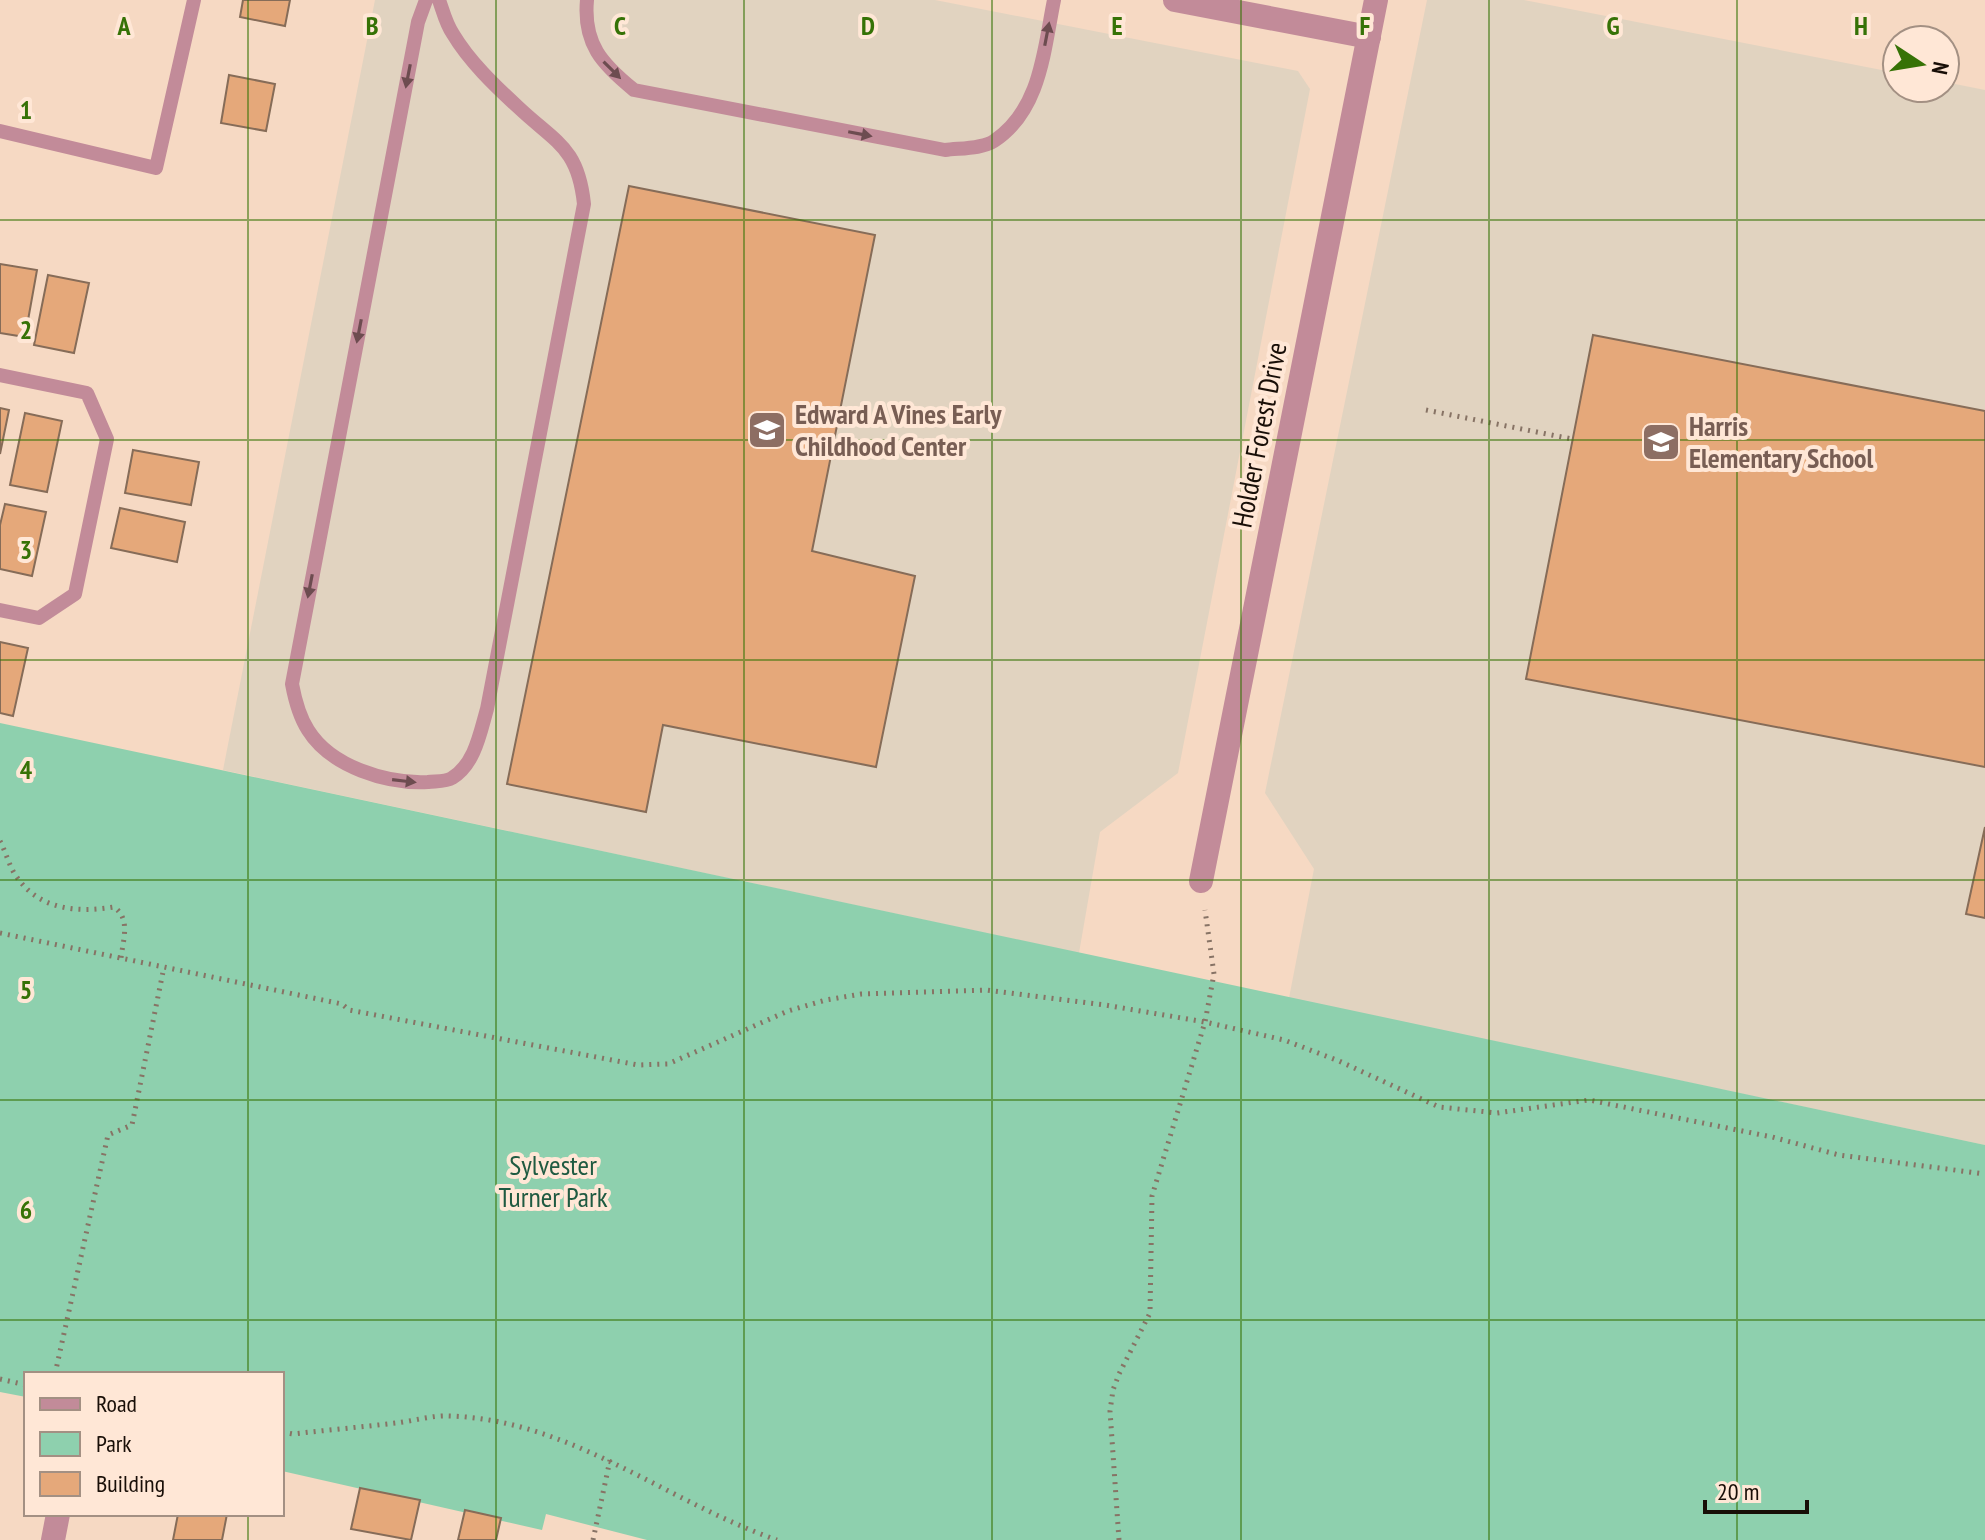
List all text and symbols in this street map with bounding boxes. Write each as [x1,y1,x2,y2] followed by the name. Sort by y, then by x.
[116,9,131,42] text: A
[366,9,379,42] text: B
[614,9,626,42] text: C
[861,9,875,42] text: D
[1111,9,1123,42] text: E
[1360,9,1371,42] text: F
[1606,9,1620,42] text: G
[1854,9,1868,42] text: H
[1041,21,1054,46] one-way arrow
[1881,24,1961,104] north arrow
[1926,59,1955,77] text: N
[602,60,621,79] one-way arrow
[401,63,414,88] one-way arrow
[20,93,32,126] text: 1
[848,129,873,141] one-way arrow
[20,313,32,346] text: 2
[353,319,365,344] one-way arrow
[1222,339,1295,531] street label: Holder Forest Drive
[795,395,1002,464] place label: Edward A Vines Early Childhood Center
[1689,407,1874,476] place label: Harris Elementary School
[746,409,788,451] school or university icon: Edward A Vines Early Childhood Center
[1640,421,1682,463] school or university icon: Harris Elementary School
[20,533,32,566] text: 3
[304,574,316,599] one-way arrow
[20,753,33,786] text: 4
[391,774,416,787] one-way arrow
[20,973,32,1006] text: 5
[498,1146,608,1215] park label: Sylvester Turner Park
[20,1193,32,1226] text: 6
[24,1372,284,1516] legend
[96,1388,137,1419] text: Road
[96,1428,132,1459] text: Park
[1705,1464,1807,1514] scale bar
[96,1468,165,1499] text: Building
[1717,1476,1759,1507] text: 20 m

